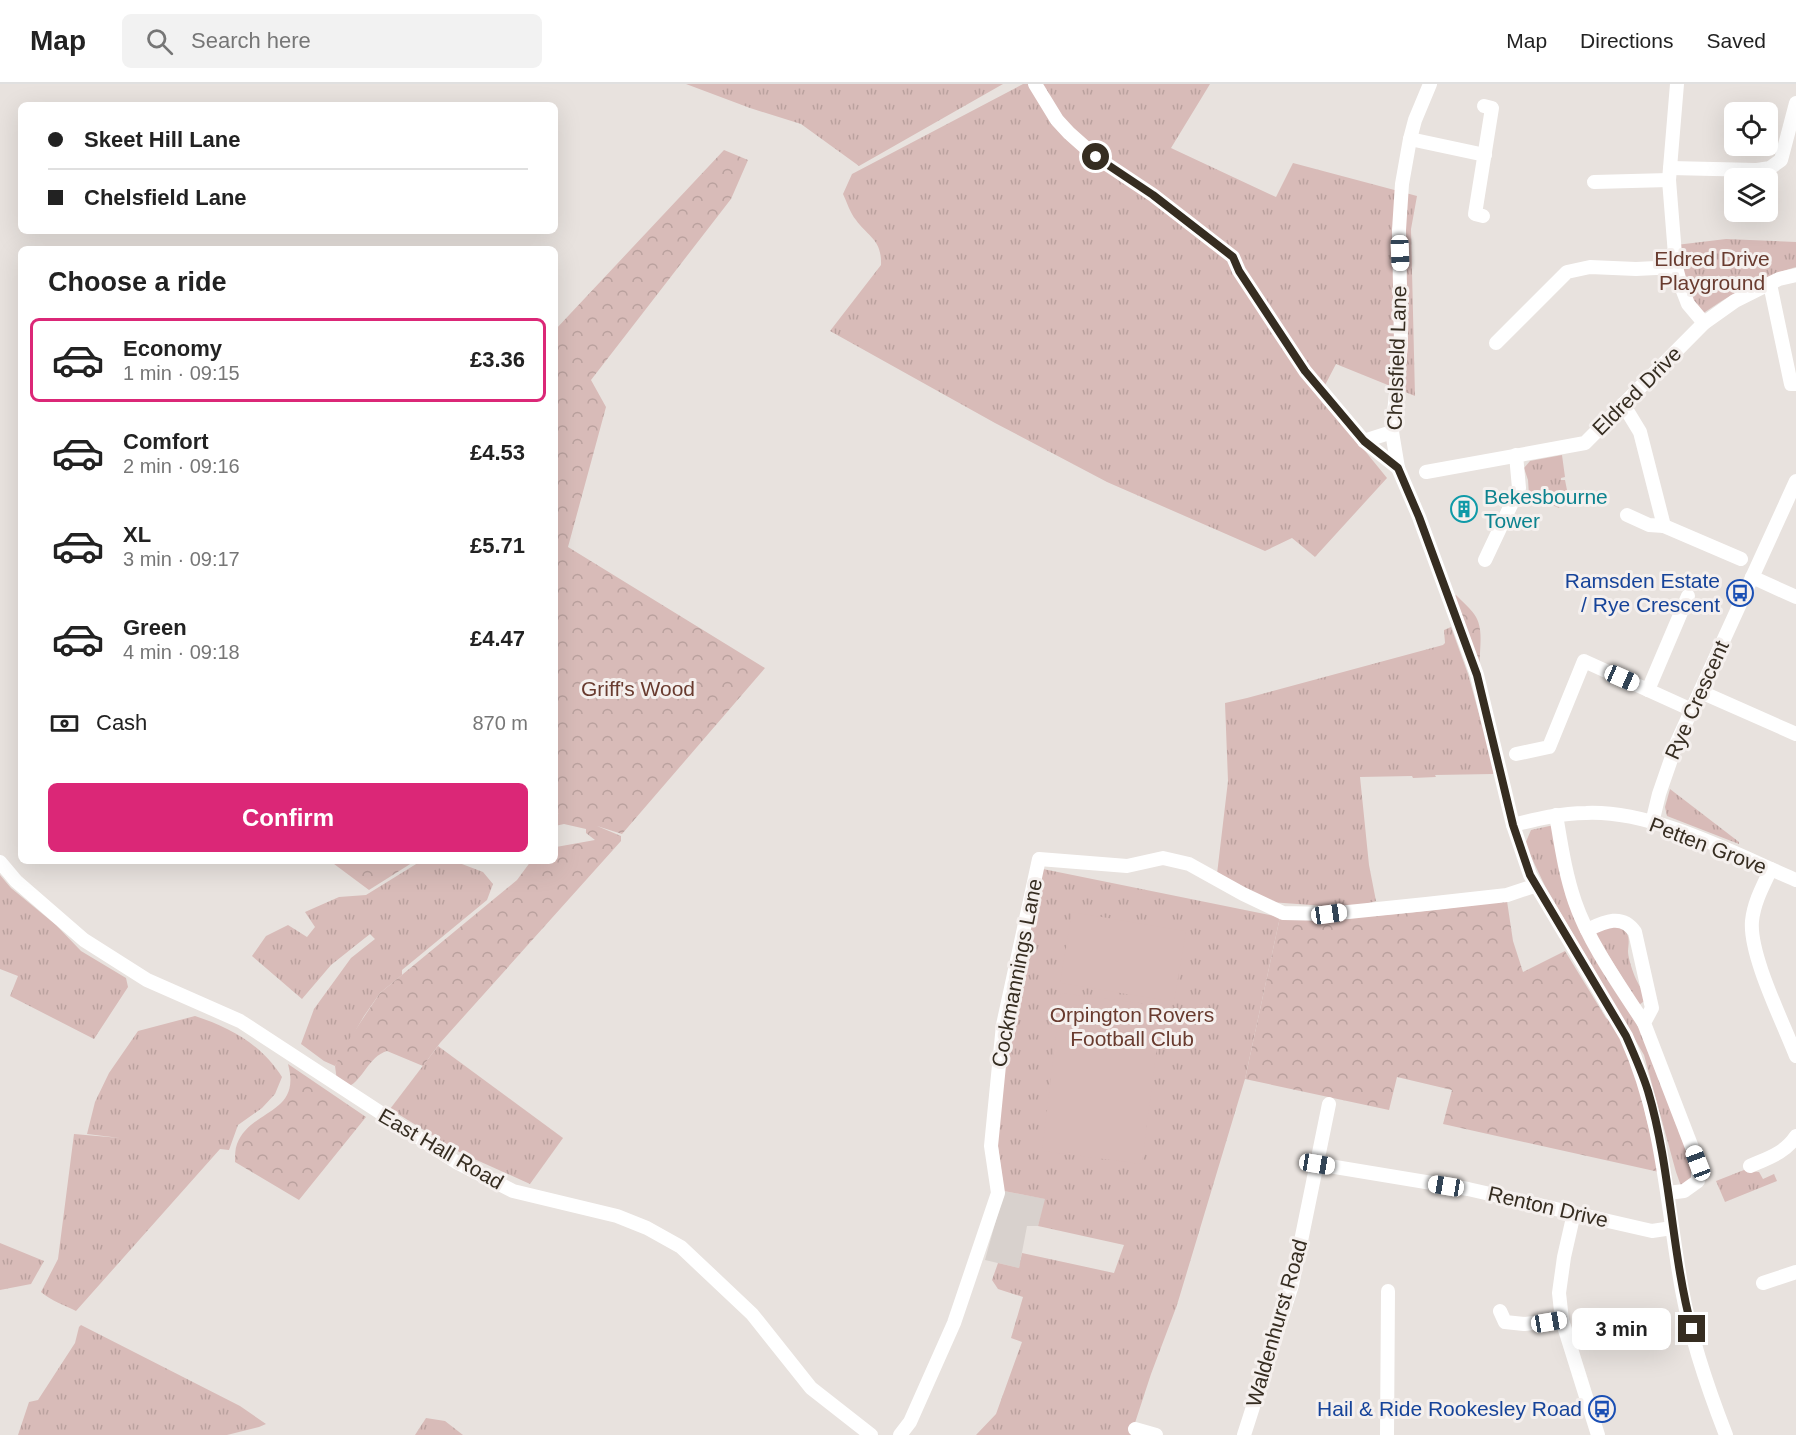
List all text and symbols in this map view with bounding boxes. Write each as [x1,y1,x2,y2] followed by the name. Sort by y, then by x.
[122,14,542,68] search box
[30,25,86,56] text: Map
[143,25,176,58] icon: search
[191,28,311,53] text: Search here
[1506,29,1547,52] text: Map
[1580,29,1673,52] text: Directions
[1706,29,1766,52] text: Saved
[1724,102,1778,222] map controls
[1724,102,1778,156] button: locate
[84,127,241,152] text: Skeet Hill Lane
[1082,143,1109,170] route start
[1724,168,1778,222] button: layers
[84,185,247,210] text: Chelsfield Lane
[1390,235,1410,271] car
[1654,247,1770,294] park label: Eldred Drive Playground
[48,267,227,297] text: Choose a ride
[1382,285,1411,431] street label: Chelsfield Lane
[51,333,105,387] icon: car
[123,336,222,361] text: Economy
[1588,342,1686,440] street label: Eldred Drive
[470,347,525,372] text: £3.36
[123,362,240,384] text: 1 min · 09:15
[51,426,105,480] icon: car
[123,429,209,454] text: Comfort
[470,440,525,465] text: £4.53
[123,455,240,477] text: 2 min · 09:16
[1484,485,1608,532] place label: Bekesbourne Tower
[1449,494,1479,524] building icon: Bekesbourne Tower
[51,519,105,573] icon: car
[123,522,151,547] text: XL
[470,533,525,558] text: £5.71
[123,548,240,570] text: 3 min · 09:17
[1565,569,1720,616] place label: Ramsden Estate / Rye Crescent
[1725,578,1755,608] bus stop icon: Ramsden Estate / Rye Crescent
[51,612,105,666] icon: car
[123,615,187,640] text: Green
[470,626,525,651] text: £4.47
[1660,637,1733,763] street label: Rye Crescent
[123,641,240,663] text: 4 min · 09:18
[1602,662,1642,694] car
[581,677,695,700] park label: Griff's Wood
[48,707,81,740] icon: cash
[96,710,147,735] text: Cash
[472,712,528,734] text: 870 m
[48,783,528,852] button: Confirm
[1646,813,1770,878] street label: Petten Grove
[987,877,1046,1069] street label: Cockmannings Lane
[1310,903,1348,925] car
[1050,1003,1214,1050] park label: Orpington Rovers Football Club
[375,1104,508,1194] street label: East Hall Road
[1683,1143,1713,1183] car
[1298,1152,1336,1176] car
[1427,1174,1465,1198] car
[1486,1182,1610,1232] street label: Renton Drive
[1242,1236,1311,1409] street label: Waldenhurst Road
[1572,1308,1671,1350] callout: 3 min
[1530,1310,1568,1334] car
[1678,1315,1705,1342] route end
[1595,1318,1648,1340] text: 3 min
[1587,1394,1617,1424] bus stop icon: Hail & Ride Rookesley Road
[1317,1397,1582,1420] place label: Hail & Ride Rookesley Road

